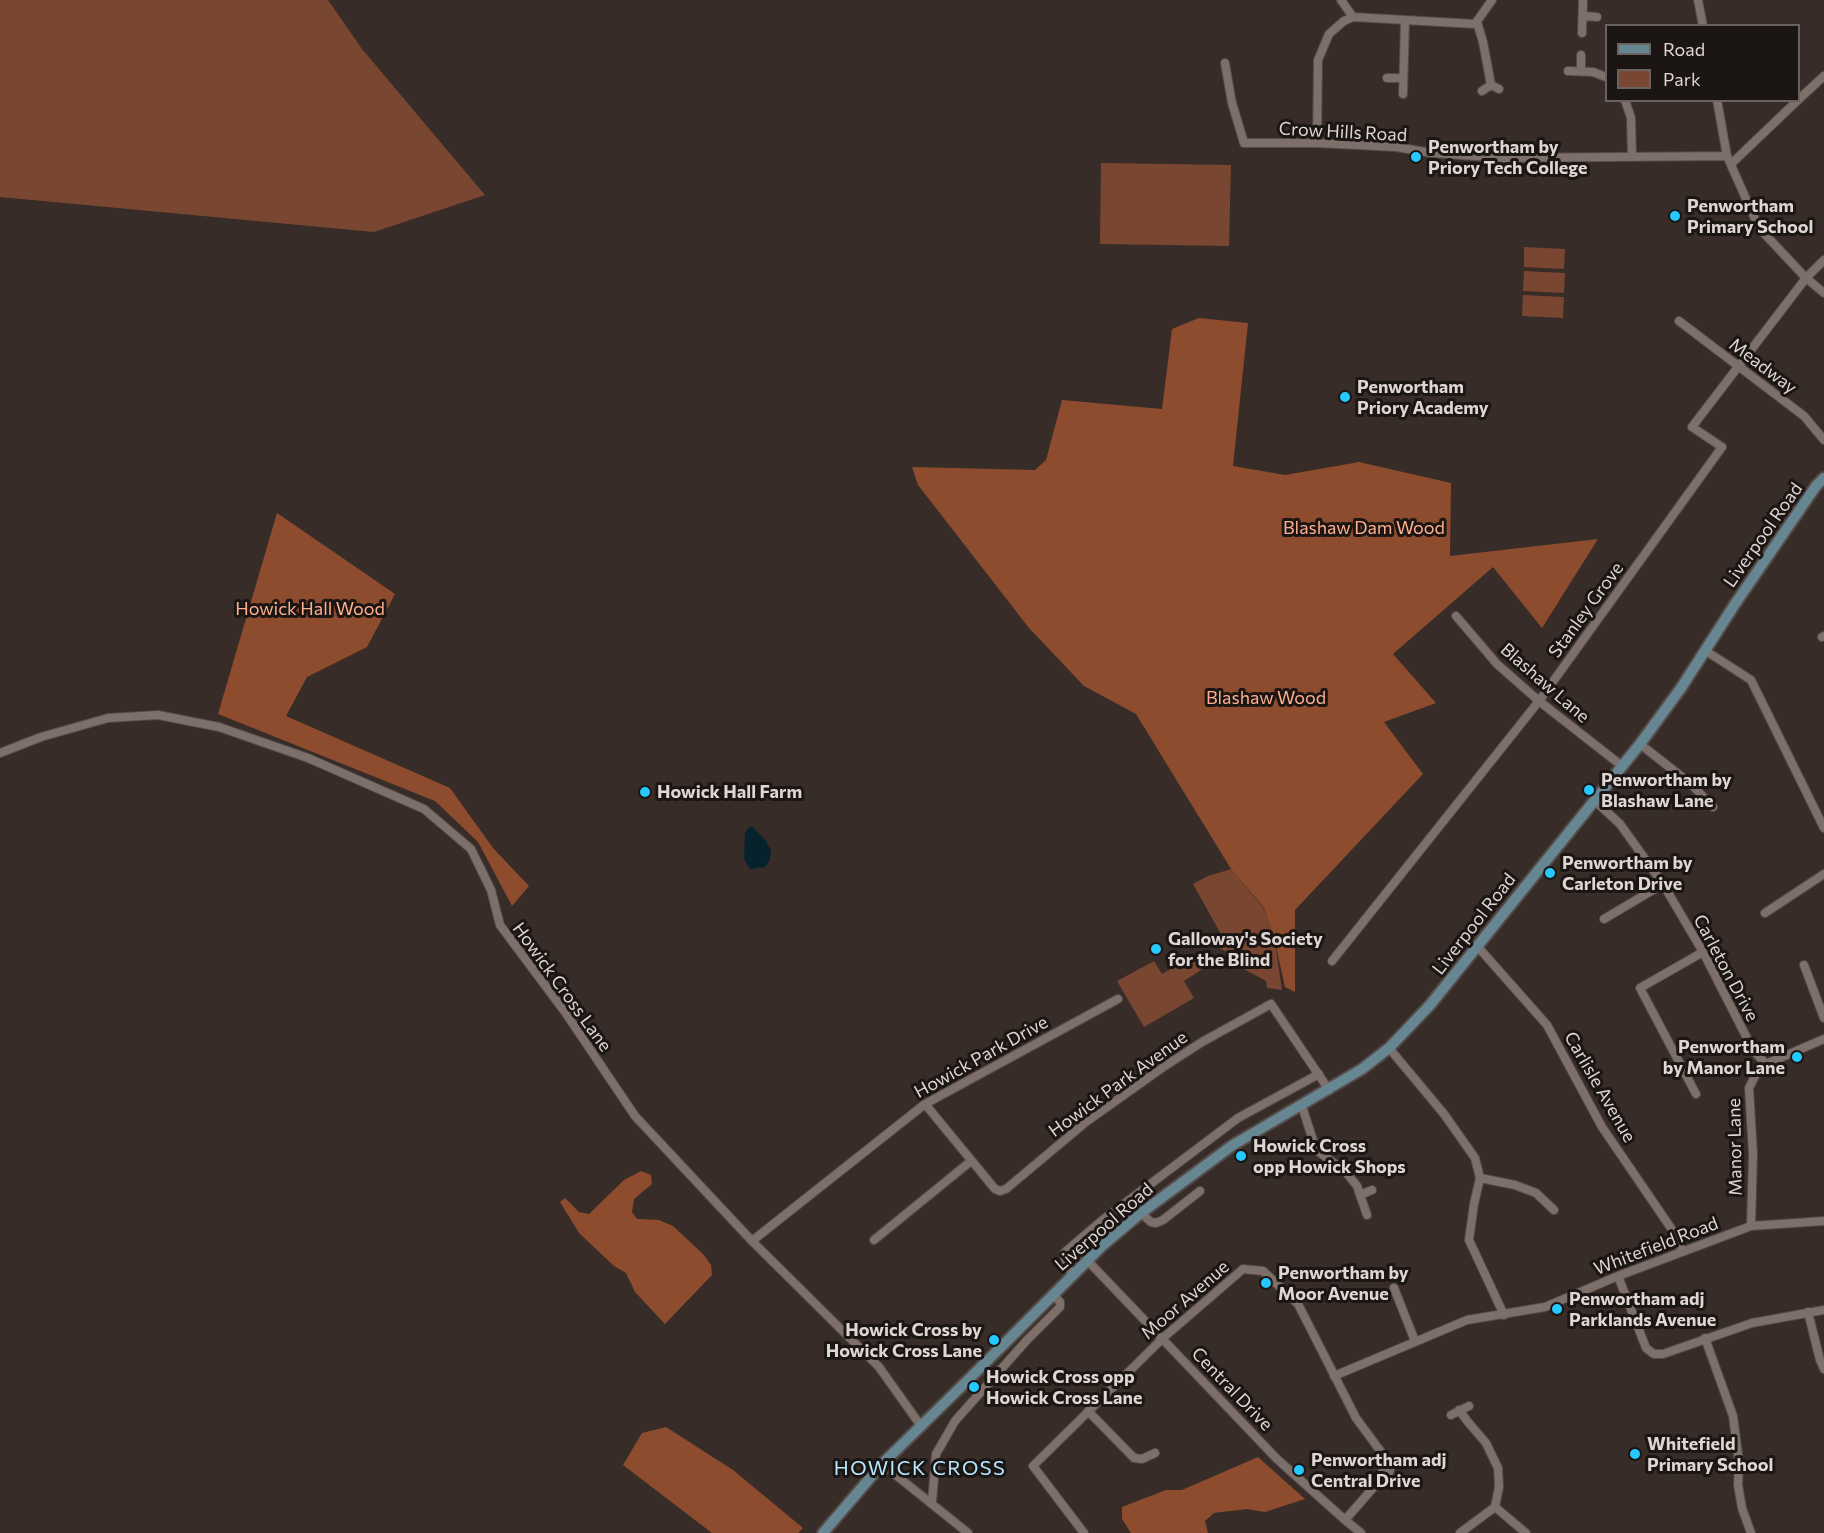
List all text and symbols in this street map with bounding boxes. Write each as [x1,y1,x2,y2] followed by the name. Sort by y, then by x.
[1605,24,1800,102] legend
[1663,38,1705,60] text: Road
[1663,68,1701,90] text: Park
[1278,118,1408,146] street label: Crow Hills Road
[1428,136,1587,178] place label: Penwortham by Priory Tech College
[1409,150,1423,164] marker: Penwortham by Priory Tech College
[1687,195,1813,238] place label: Penwortham Primary School
[1668,209,1682,223] marker: Penwortham Primary School
[1725,334,1801,398] street label: Meadway
[1357,376,1489,418] place label: Penwortham Priory Academy
[1338,390,1352,404] marker: Penwortham Priory Academy
[1719,479,1807,591] street label: Liverpool Road
[1283,517,1445,539] park label: Blashaw Dam Wood
[1544,558,1628,662] street label: Stanley Grove
[235,598,385,620] park label: Howick Hall Wood
[1496,639,1594,727] street label: Blashaw Lane
[1206,687,1326,709] park label: Blashaw Wood
[1601,769,1732,812] place label: Penwortham by Blashaw Lane
[657,781,802,803] place label: Howick Hall Farm
[1582,783,1596,797] marker: Penwortham by Blashaw Lane
[638,785,652,799] marker: Howick Hall Farm
[1562,852,1693,894] place label: Penwortham by Carleton Drive
[1543,866,1557,880] marker: Penwortham by Carleton Drive
[1428,869,1520,979] street label: Liverpool Road
[1689,911,1763,1025] street label: Carleton Drive
[508,918,616,1056] street label: Howick Cross Lane
[1168,928,1323,970] place label: Galloway's Society for the Blind
[1149,942,1163,956] marker: Galloway's Society for the Blind
[910,1011,1052,1103] street label: Howick Park Drive
[1044,1026,1192,1142] street label: Howick Park Avenue
[1560,1028,1640,1146] street label: Carlisle Avenue
[1663,1036,1785,1078] place label: Penwortham by Manor Lane
[1790,1050,1804,1064] marker: Penwortham by Manor Lane
[1723,1098,1747,1196] street label: Manor Lane
[1253,1135,1406,1178] place label: Howick Cross opp Howick Shops
[1234,1149,1248,1163] marker: Howick Cross opp Howick Shops
[1051,1179,1157,1275] street label: Liverpool Road
[1591,1212,1721,1280] street label: Whitefield Road
[1137,1256,1233,1344] street label: Moor Avenue
[1278,1262,1409,1304] place label: Penwortham by Moor Avenue
[1259,1276,1273,1290] marker: Penwortham by Moor Avenue
[1569,1288,1716,1330] place label: Penwortham adj Parklands Avenue
[1550,1302,1564,1316] marker: Penwortham adj Parklands Avenue
[826,1319,982,1362] place label: Howick Cross by Howick Cross Lane
[987,1333,1001,1347] marker: Howick Cross by Howick Cross Lane
[1187,1343,1277,1435] street label: Central Drive
[986,1366,1142,1408] place label: Howick Cross opp Howick Cross Lane
[967,1380,981,1394] marker: Howick Cross opp Howick Cross Lane
[1647,1433,1773,1476] place label: Whitefield Primary School
[1628,1447,1642,1461] marker: Whitefield Primary School
[1311,1449,1446,1492] place label: Penwortham adj Central Drive
[834,1456,1006,1480] district label: HOWICK CROSS
[1292,1463,1306,1477] marker: Penwortham adj Central Drive

